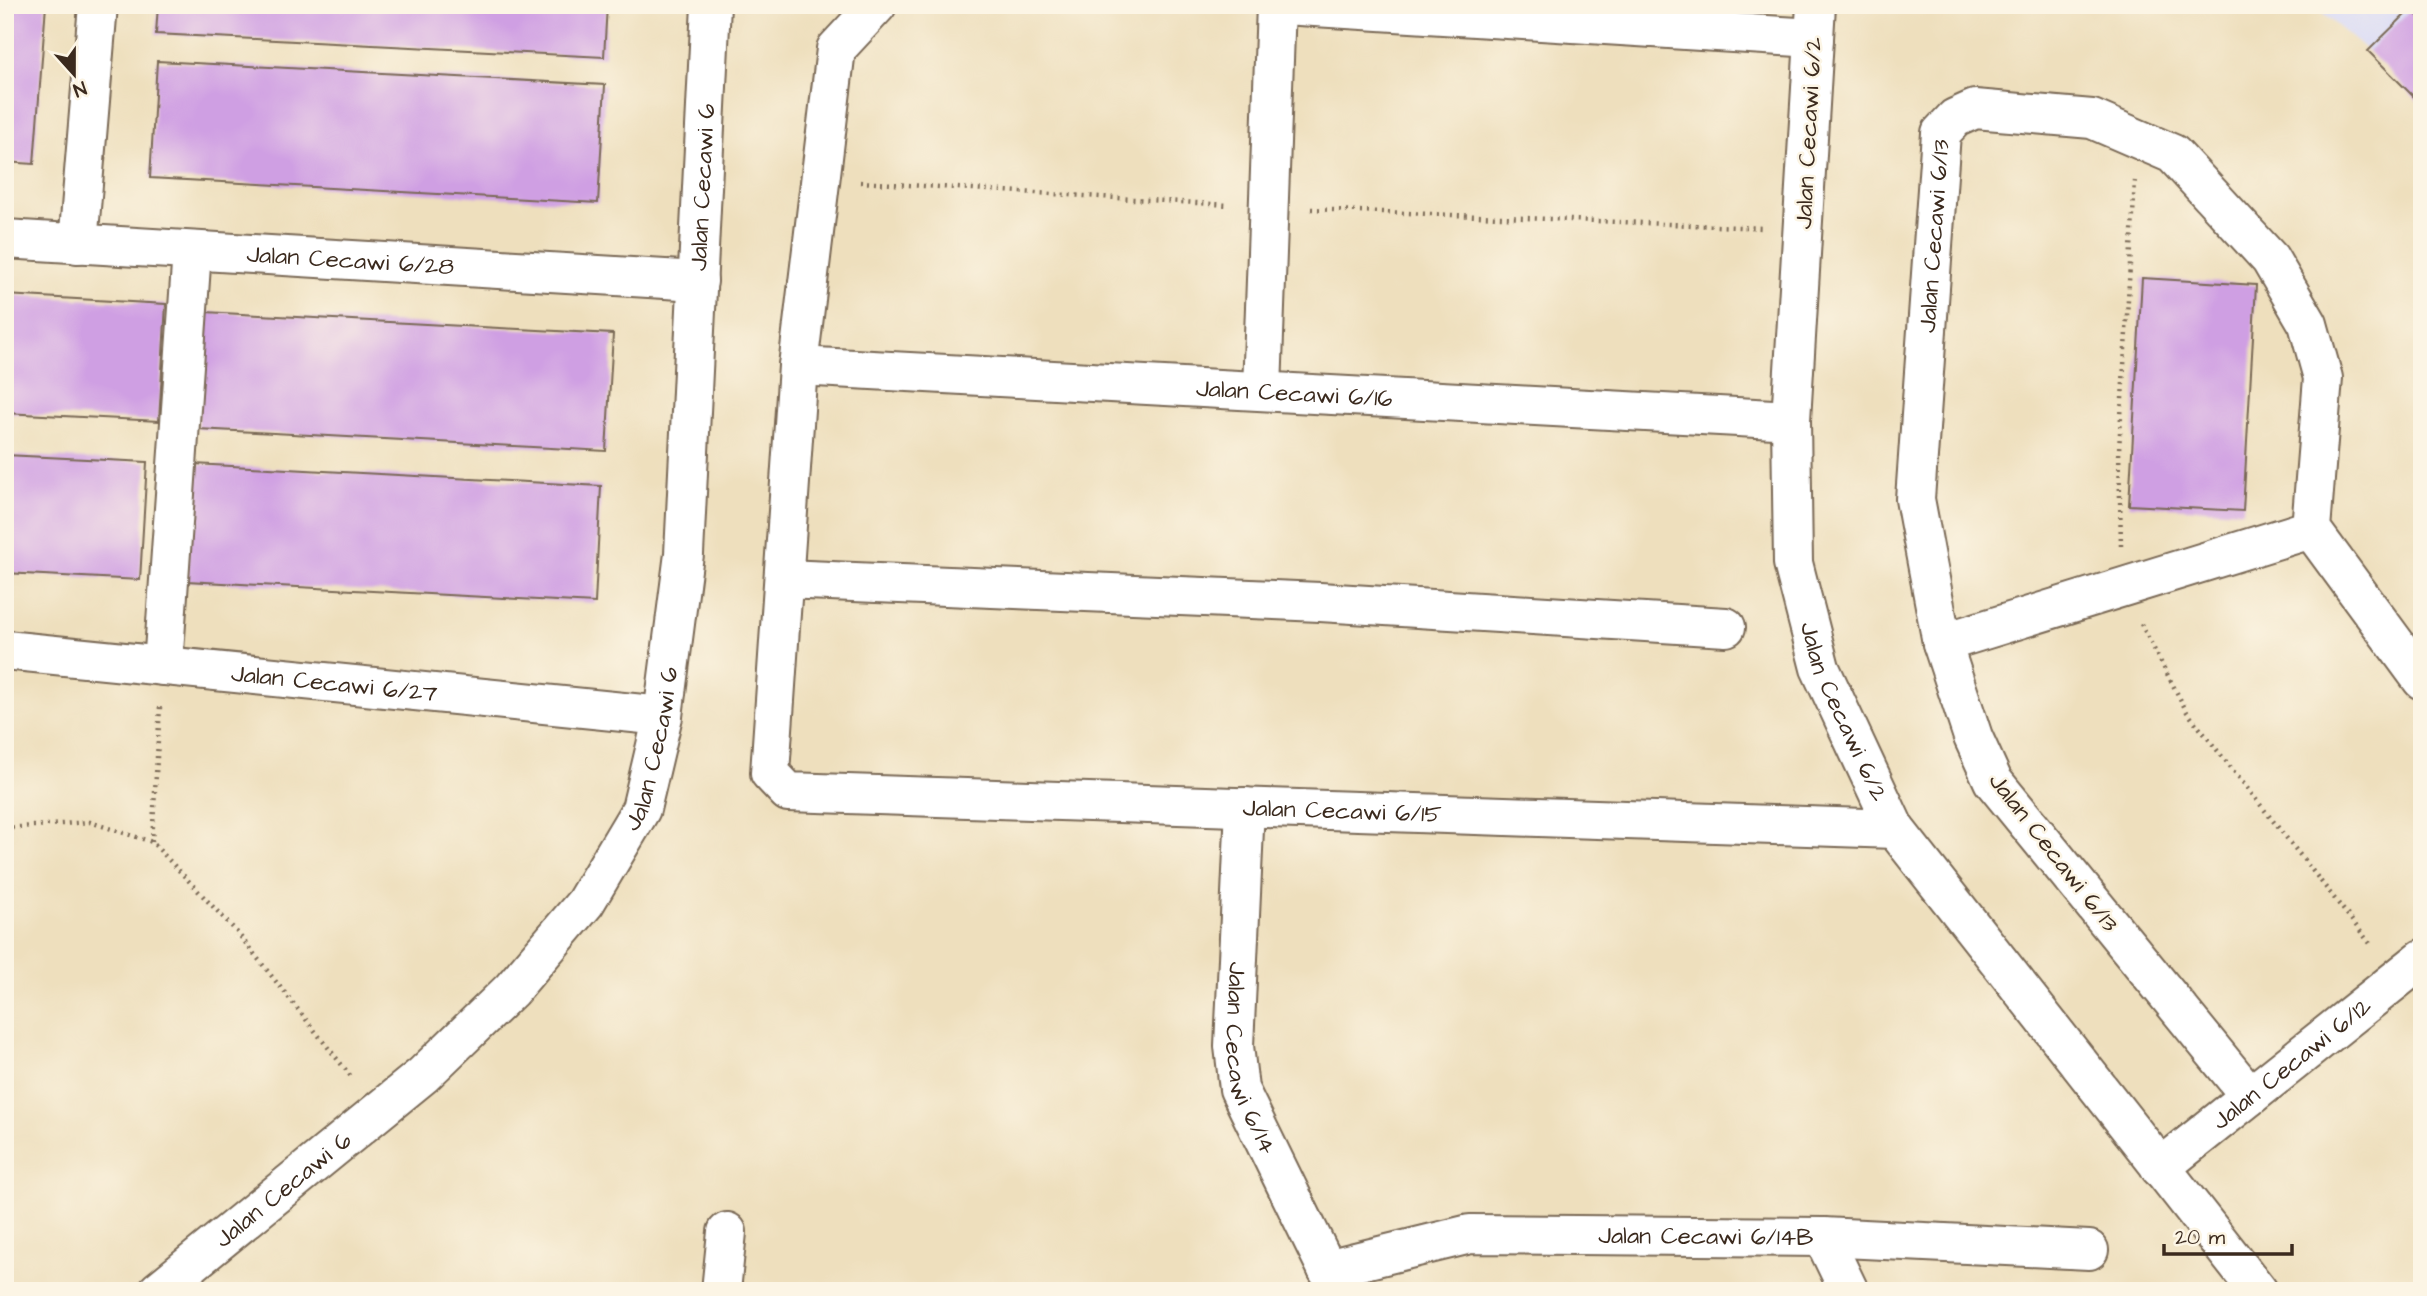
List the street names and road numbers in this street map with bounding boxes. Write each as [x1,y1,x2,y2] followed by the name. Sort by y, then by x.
[1787,36,1831,230] street label: Jalan Cecawi 6/2
[682,103,724,272] street label: Jalan Cecawi 6
[1911,138,1959,334] street label: Jalan Cecawi 6/13
[246,238,455,284] street label: Jalan Cecawi 6/28
[1195,372,1393,416] street label: Jalan Cecawi 6/16
[1791,618,1896,807] street label: Jalan Cecawi 6/2
[230,657,439,711] street label: Jalan Cecawi 6/27
[616,665,687,838] street label: Jalan Cecawi 6
[1980,766,2126,939] street label: Jalan Cecawi 6/13
[1242,791,1442,832] street label: Jalan Cecawi 6/15
[1216,961,1284,1160] street label: Jalan Cecawi 6/14
[2205,990,2379,1138] street label: Jalan Cecawi 6/12
[208,1124,359,1256] street label: Jalan Cecawi 6
[1598,1219,1813,1255] street label: Jalan Cecawi 6/14B

